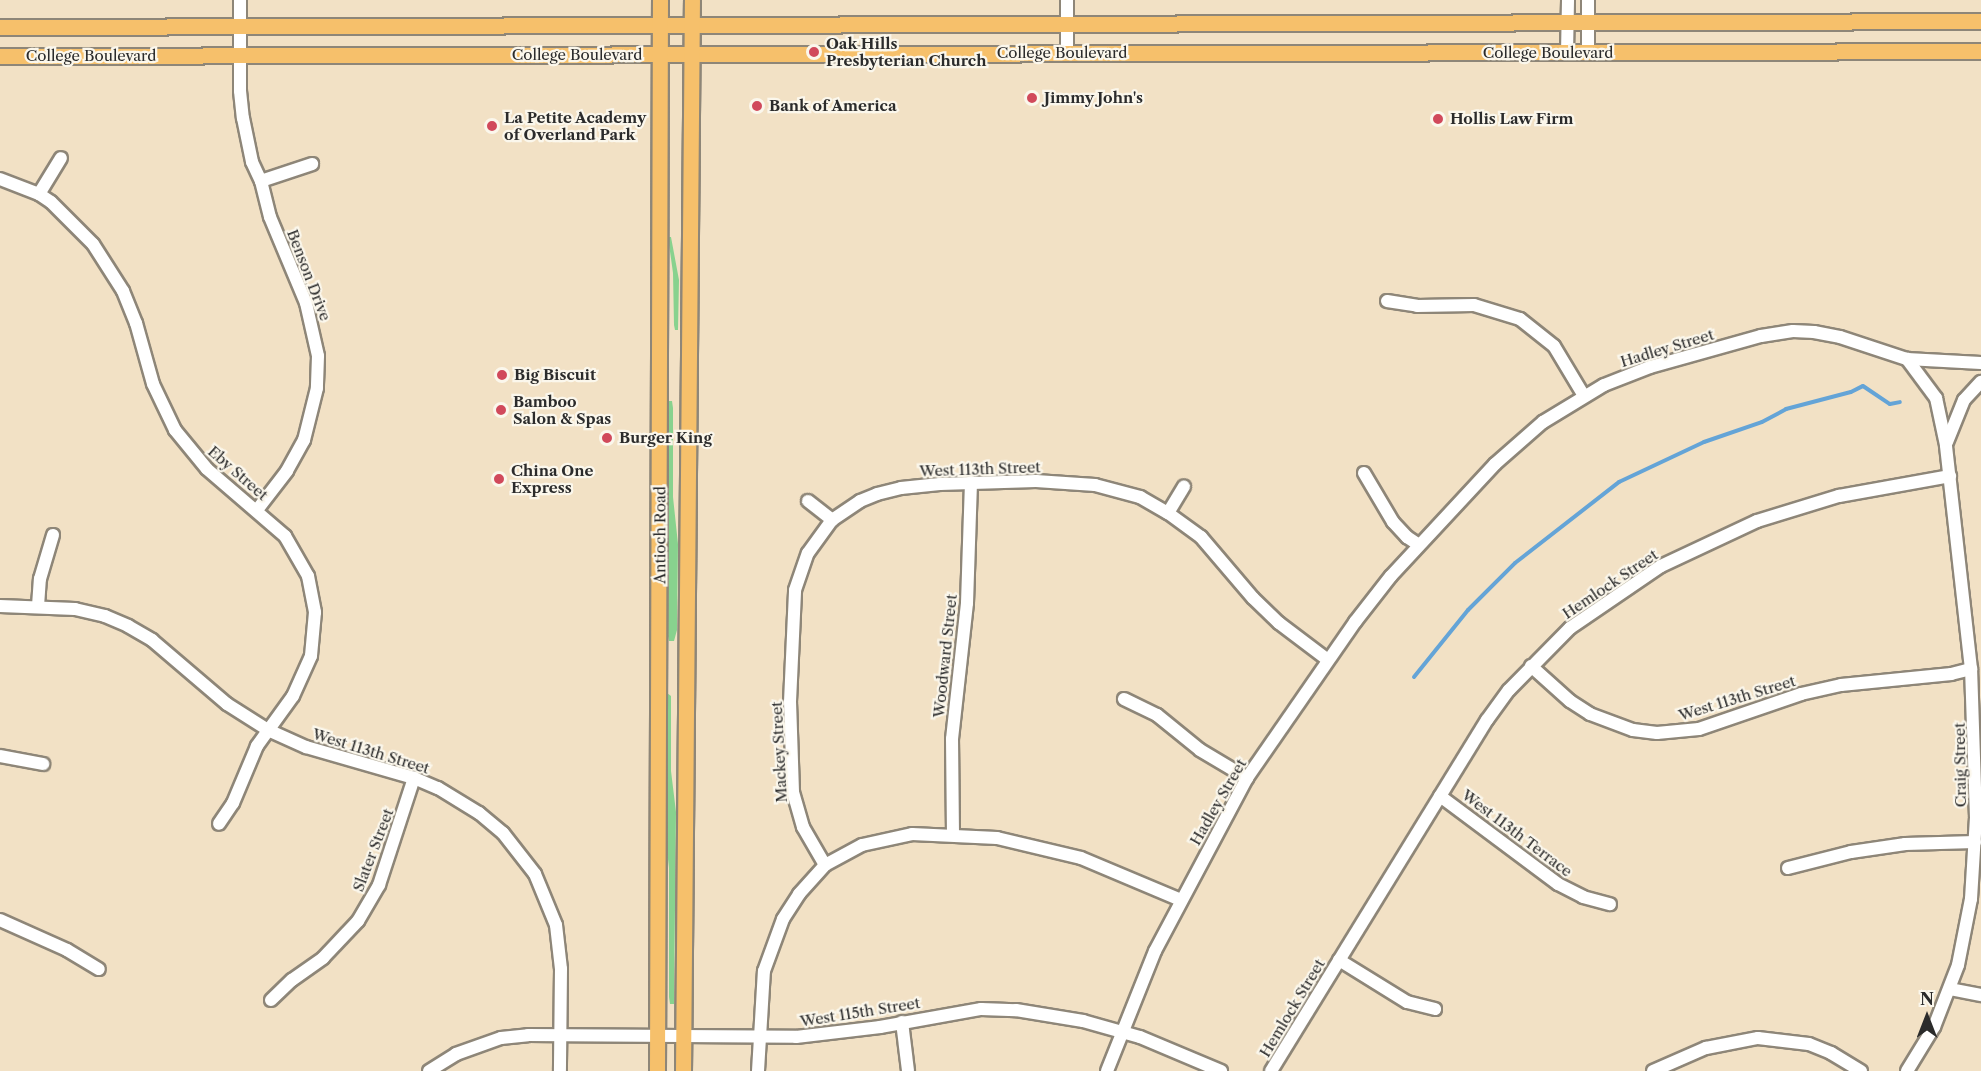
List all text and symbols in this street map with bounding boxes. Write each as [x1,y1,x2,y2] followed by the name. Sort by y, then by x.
[826,34,986,69] place label: Oak Hills Presbyterian Church
[997,44,1127,62] street label: College Boulevard
[1483,44,1613,62] street label: College Boulevard
[807,45,821,59] marker: Oak Hills Presbyterian Church
[512,46,642,64] street label: College Boulevard
[26,47,156,65] street label: College Boulevard
[1044,89,1144,107] place label: Jimmy John's
[1025,91,1039,105] marker: Jimmy John's
[769,97,897,115] place label: Bank of America
[750,99,764,113] marker: Bank of America
[504,108,647,143] place label: La Petite Academy of Overland Park
[1450,110,1574,128] place label: Hollis Law Firm
[1431,112,1445,126] marker: Hollis Law Firm
[485,119,499,133] marker: La Petite Academy of Overland Park
[283,227,335,323] street label: Benson Drive
[1618,325,1716,371] street label: Hadley Street
[514,366,596,384] place label: Big Biscuit
[495,368,509,382] marker: Big Biscuit
[513,392,611,427] place label: Bamboo Salon & Spas
[494,403,508,417] marker: Bamboo Salon & Spas
[619,429,712,447] place label: Burger King
[600,431,614,445] marker: Burger King
[204,442,272,504] street label: Eby Street
[919,458,1041,480] street label: West 113th Street
[511,461,594,496] place label: China One Express
[492,472,506,486] marker: China One Express
[651,486,669,584] street label: Antioch Road
[1559,545,1661,623] street label: Hemlock Street
[930,593,960,719] street label: Woodward Street
[1676,672,1798,724] street label: West 113th Street
[767,701,791,803] street label: Mackey Street
[1950,722,1970,808] street label: Craig Street
[310,725,432,777] street label: West 113th Street
[1186,755,1250,849] street label: Hadley Street
[1458,786,1576,880] street label: West 113th Terrace
[349,806,397,894] street label: Slater Street
[1256,956,1328,1060] street label: Hemlock Street
[1897,987,1957,1047] north arrow
[1920,989,1934,1009] text: N
[799,994,921,1030] street label: West 115th Street

